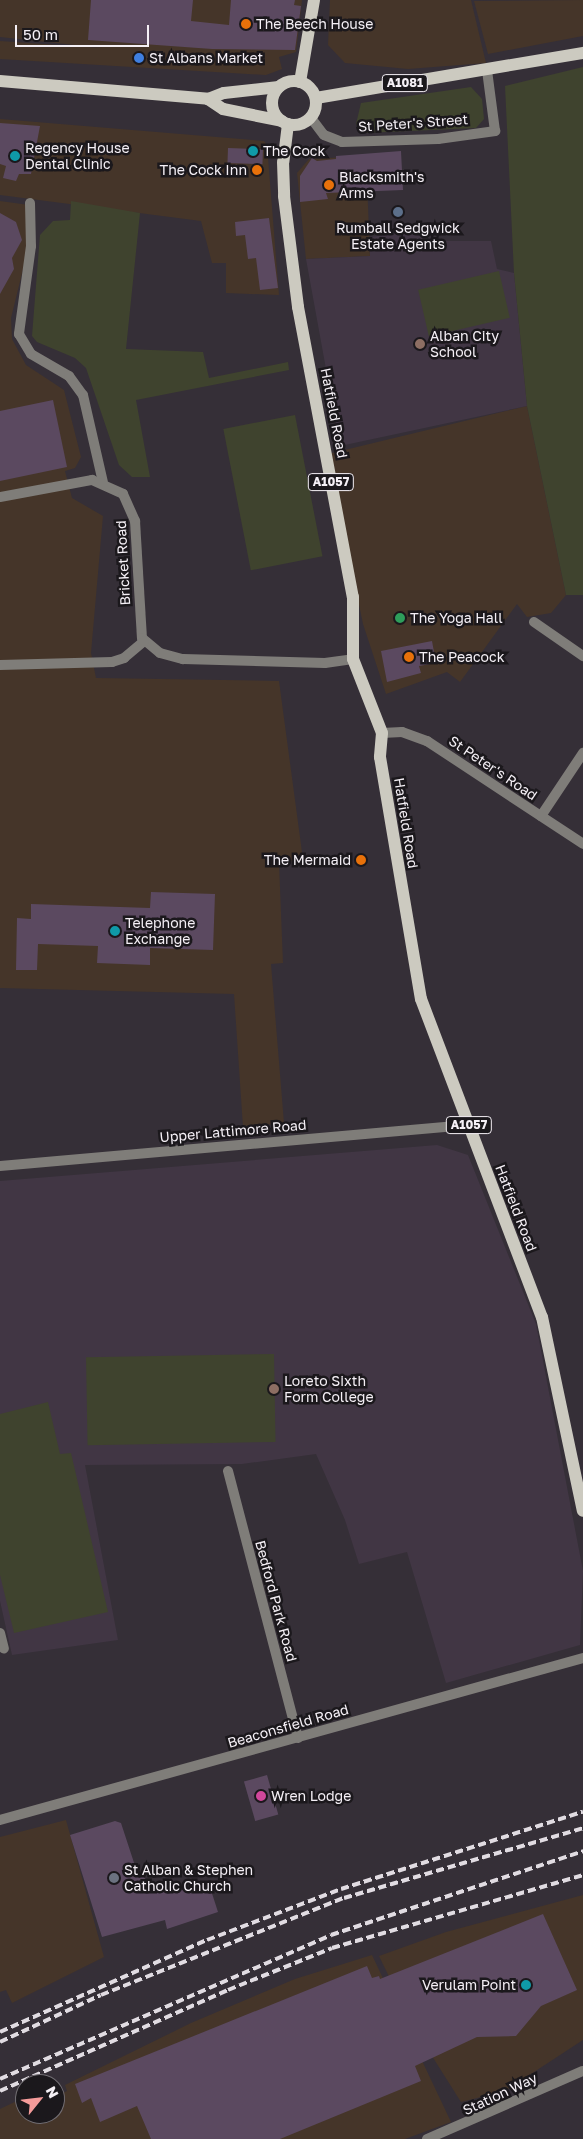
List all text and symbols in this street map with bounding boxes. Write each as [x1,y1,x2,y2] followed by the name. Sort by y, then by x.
[18,15,151,47] scale bar
[256,16,373,32] place label: The Beech House
[240,18,252,30] marker: The Beech House
[23,25,58,43] text: 50 m
[149,50,263,66] place label: St Albans Market
[133,52,145,64] marker: St Albans Market
[381,74,429,92] road number: A1081
[357,111,469,135] street label: St Peter's Street
[25,140,130,172] place label: Regency House Dental Clinic
[263,143,325,159] place label: The Cock
[247,145,259,157] marker: The Cock
[9,150,21,162] marker: Regency House Dental Clinic
[160,162,247,178] place label: The Cock Inn
[251,164,263,176] marker: The Cock Inn
[339,169,424,202] place label: Blacksmith's Arms
[323,179,335,191] marker: Blacksmith's Arms
[392,206,404,218] marker: Rumball Sedgwick Estate Agents
[336,220,460,252] place label: Rumball Sedgwick Estate Agents
[430,328,499,361] place label: Alban City School
[414,338,426,350] marker: Alban City School
[317,366,351,460] street label: Hatfield Road
[307,472,355,492] road number: A1057
[112,520,134,606] street label: Bricket Road
[410,610,503,626] place label: The Yoga Hall
[394,612,406,624] marker: The Yoga Hall
[419,649,505,665] place label: The Peacock
[403,651,415,663] marker: The Peacock
[446,732,540,804] street label: St Peter's Road
[391,776,421,870] street label: Hatfield Road
[264,852,351,868] place label: The Mermaid
[355,854,367,866] marker: The Mermaid
[125,915,195,948] place label: Telephone Exchange
[109,925,121,937] marker: Telephone Exchange
[159,1116,307,1146] street label: Upper Lattimore Road
[445,1116,493,1134] road number: A1057
[492,1162,540,1254] street label: Hatfield Road
[284,1373,374,1405] place label: Loreto Sixth Form College
[268,1383,280,1395] marker: Loreto Sixth Form College
[252,1538,300,1664] street label: Bedford Park Road
[226,1701,350,1751] street label: Beaconsfield Road
[271,1788,351,1804] place label: Wren Lodge
[255,1790,267,1802] marker: Wren Lodge
[124,1862,253,1894] place label: St Alban & Stephen Catholic Church
[108,1872,120,1884] marker: St Alban & Stephen Catholic Church
[422,1977,516,1993] place label: Verulam Point
[520,1979,532,1991] marker: Verulam Point
[460,2069,540,2119] street label: Station Way
[15,2074,65,2124] north arrow
[43,2083,63,2101] text: N

